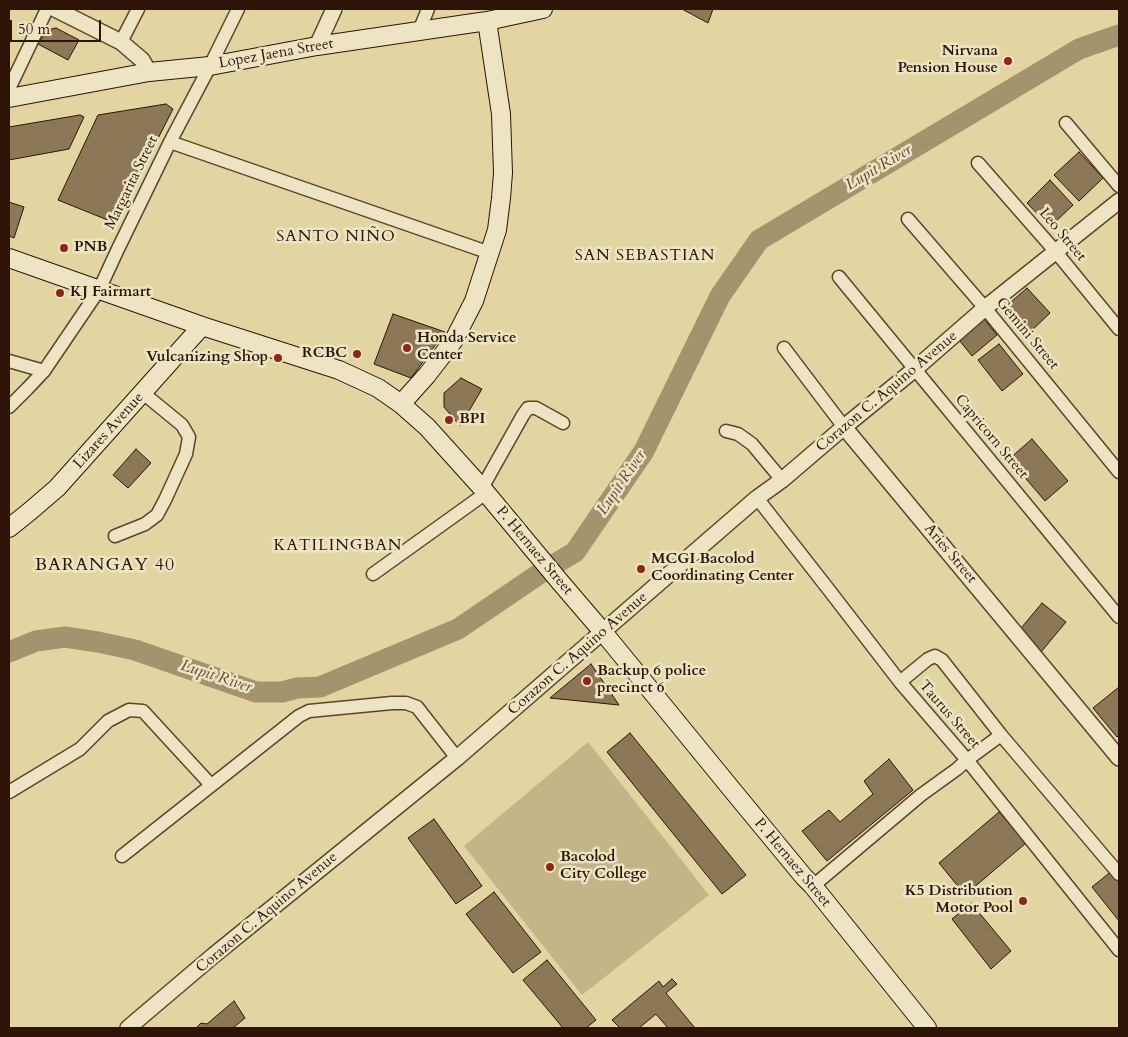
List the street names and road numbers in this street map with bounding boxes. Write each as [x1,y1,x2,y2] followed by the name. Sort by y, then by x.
[217,35,335,73] street label: Lopez Jaena Street
[102,133,162,233] street label: Margarita Street
[1035,205,1089,265] street label: Leo Street
[992,294,1062,374] street label: Gemini Street
[813,328,961,456] street label: Corazon C. Aquino Avenue
[70,389,148,473] street label: Lizares Avenue
[950,391,1032,483] street label: Capricorn Street
[492,503,576,599] street label: P. Hernaez Street
[920,521,980,587] street label: Aries Street
[505,589,651,719] street label: Corazon C. Aquino Avenue
[914,677,984,753] street label: Taurus Street
[750,815,834,911] street label: P. Hernaez Street
[193,849,341,977] street label: Corazon C. Aquino Avenue

